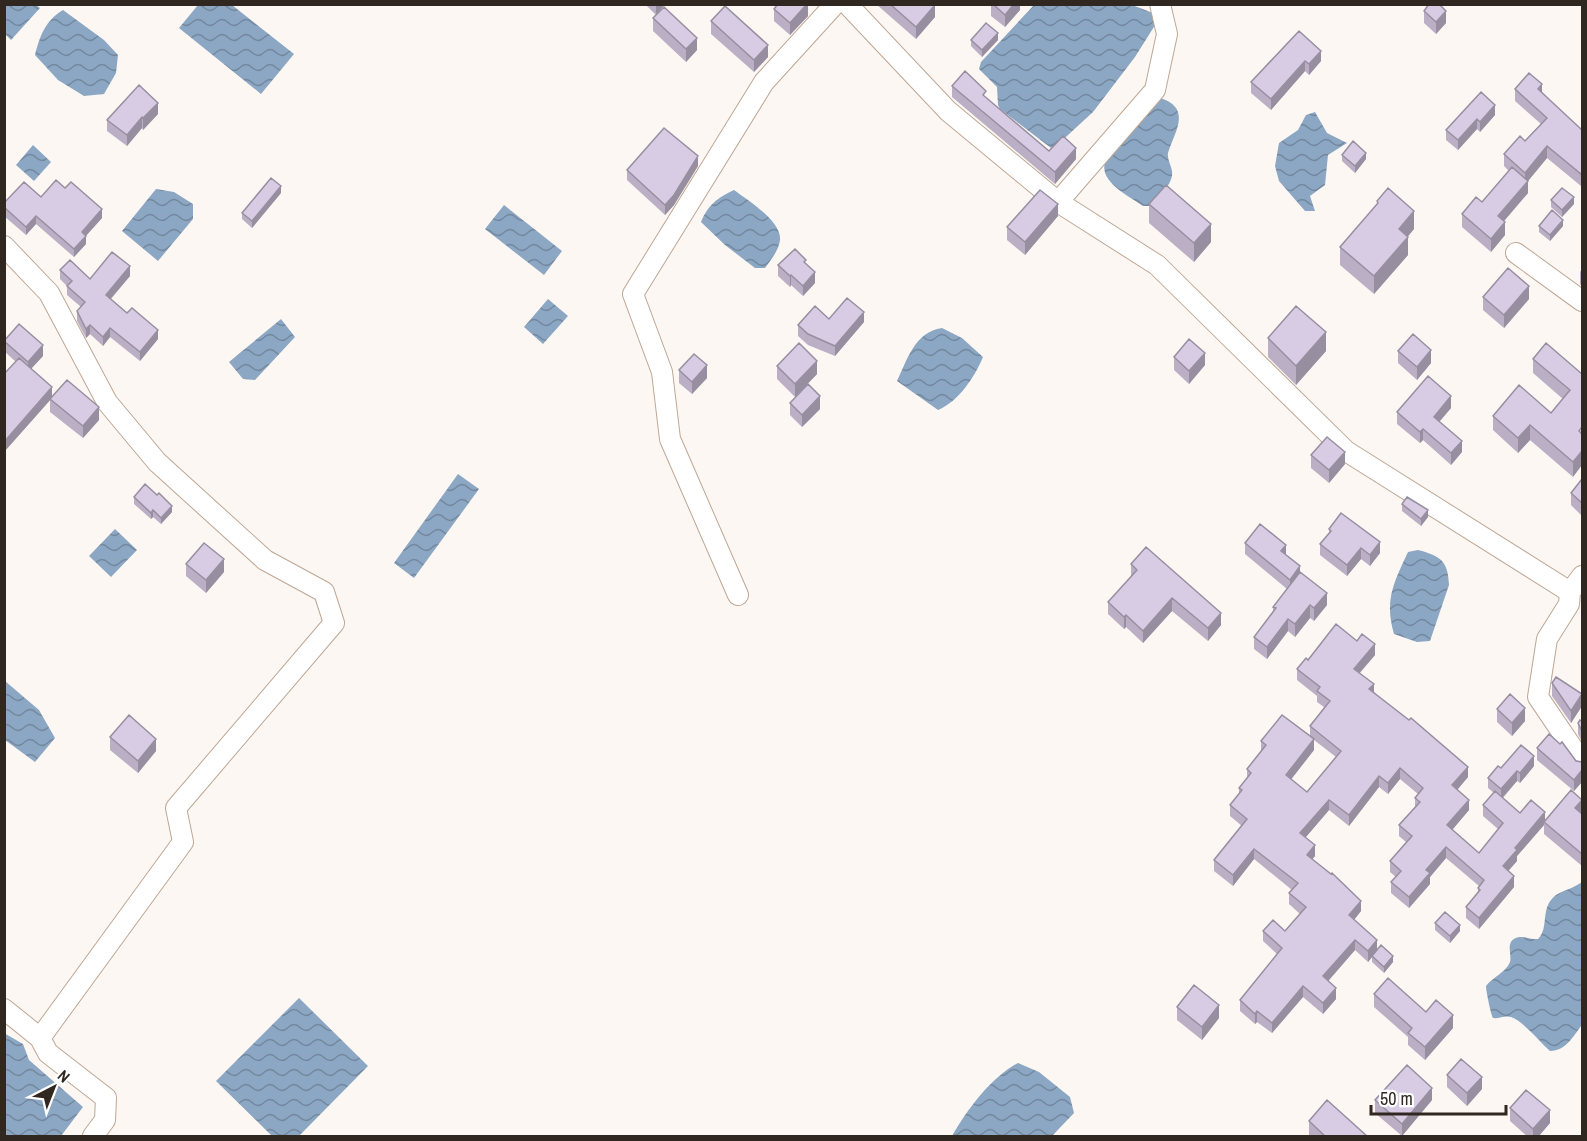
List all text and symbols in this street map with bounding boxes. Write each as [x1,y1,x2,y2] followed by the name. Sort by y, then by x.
[24,1057,84,1117] north arrow
[53,1065,75,1087] text: N
[1371,1078,1506,1116] scale bar
[1380,1086,1413,1111] text: 50 m

